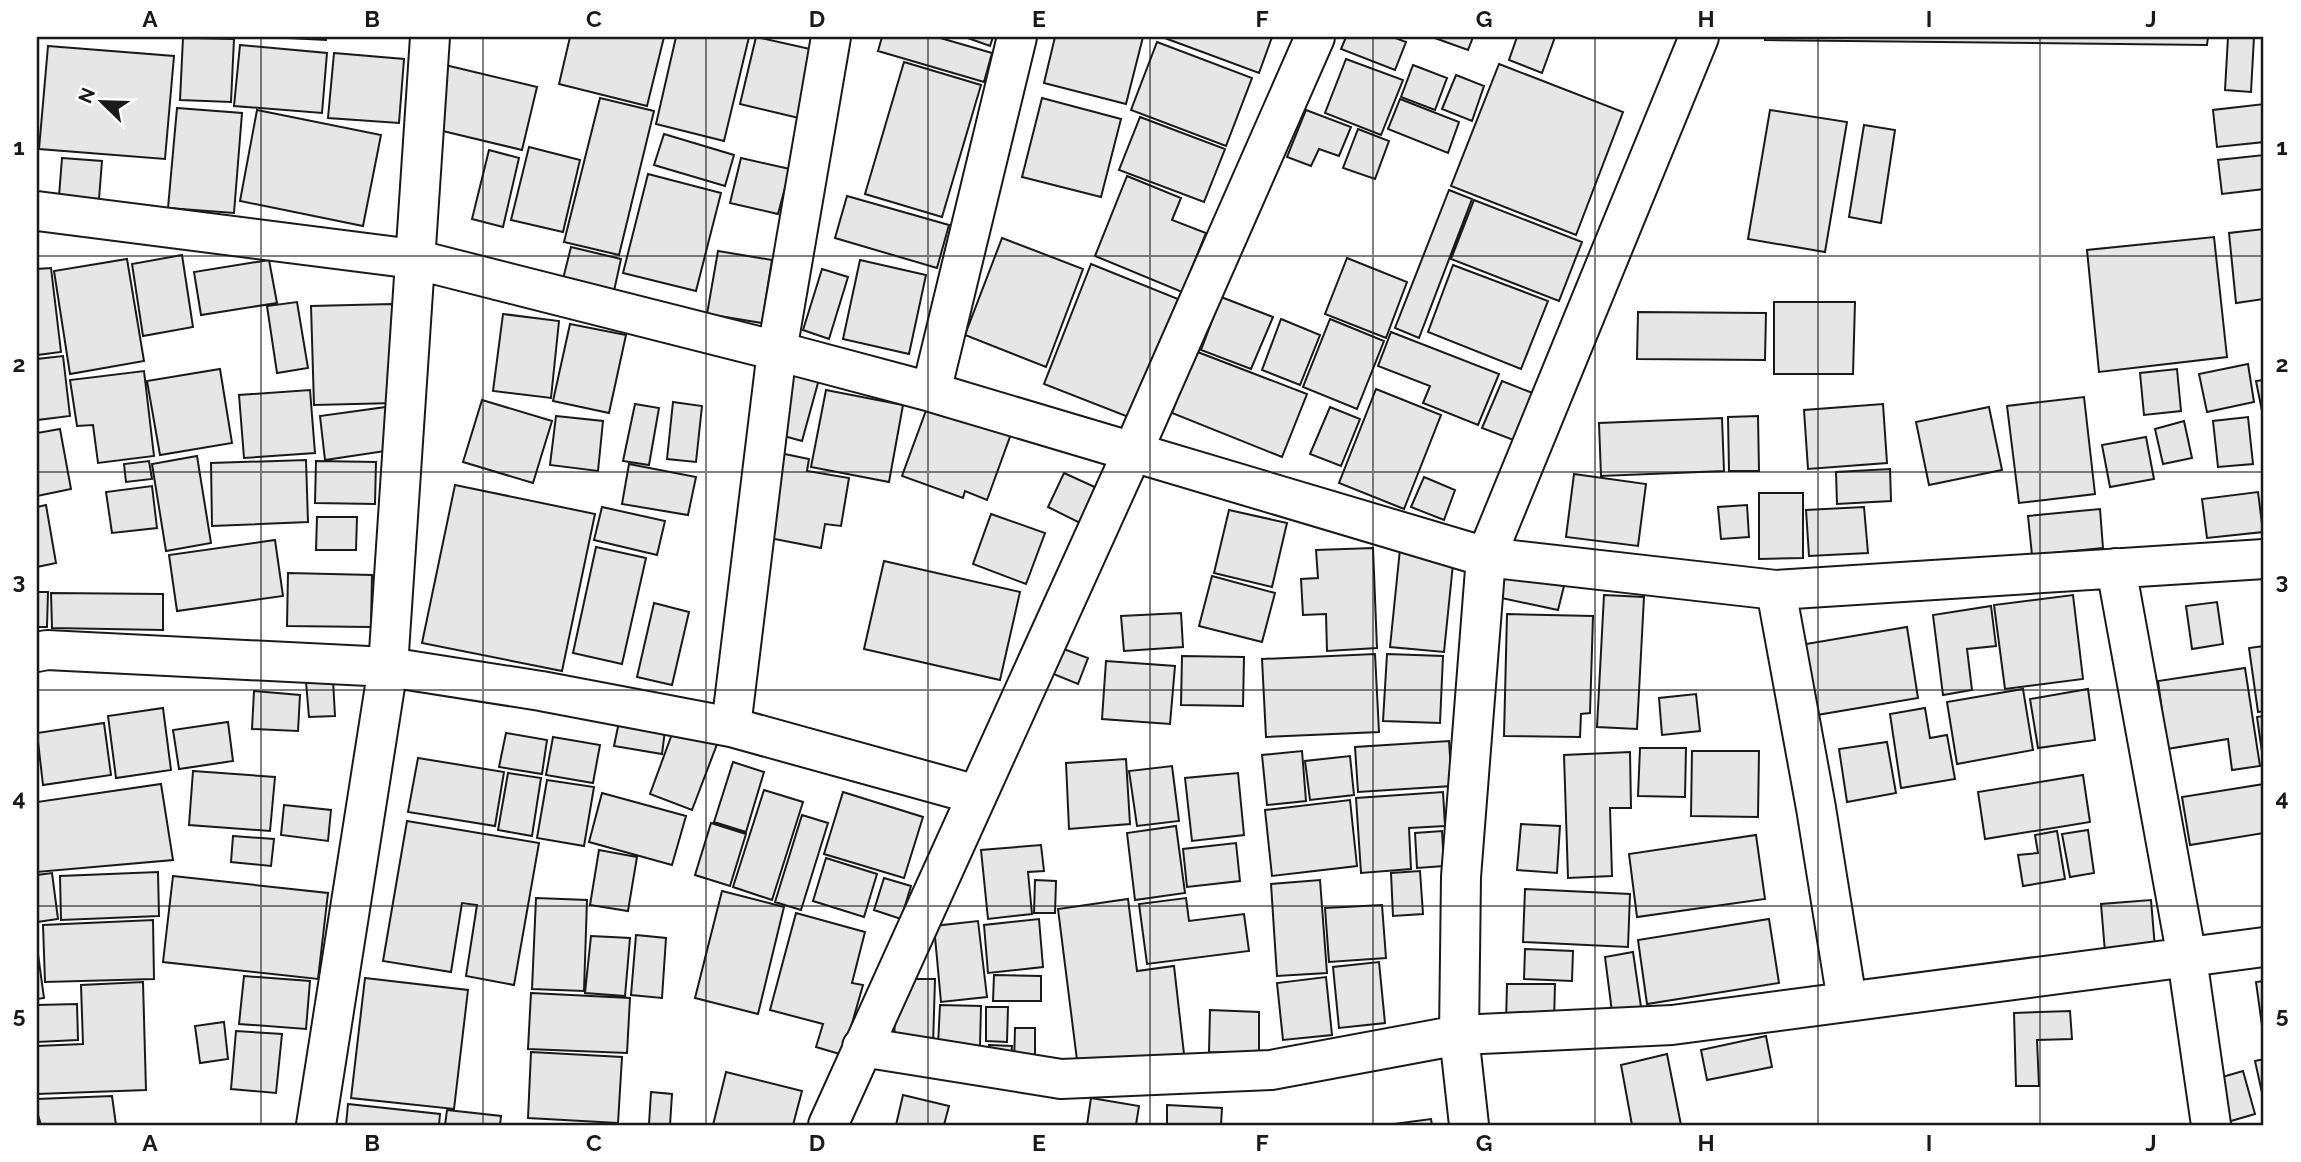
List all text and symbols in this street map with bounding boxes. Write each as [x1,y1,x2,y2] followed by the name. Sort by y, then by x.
[142,5,158,32] text: A
[364,5,380,32] text: B
[586,5,602,32] text: C
[809,5,825,32] text: D
[1032,5,1046,32] text: E
[1255,5,1269,32] text: F
[1476,5,1492,32] text: G
[1697,5,1715,32] text: H
[1926,5,1932,32] text: I
[2145,5,2157,32] text: J
[66,66,136,136] north arrow
[73,84,99,106] text: N
[13,133,25,160] text: 1
[2276,133,2288,160] text: 1
[13,350,25,377] text: 2
[2276,350,2288,377] text: 2
[13,567,25,594] text: 3
[2276,567,2288,594] text: 3
[12,784,26,811] text: 4
[2275,784,2289,811] text: 4
[13,1001,26,1028] text: 5
[2276,1001,2289,1028] text: 5
[142,1129,158,1156] text: A
[364,1129,380,1156] text: B
[586,1129,602,1156] text: C
[809,1129,825,1156] text: D
[1032,1129,1046,1156] text: E
[1255,1129,1269,1156] text: F
[1476,1129,1492,1156] text: G
[1697,1129,1715,1156] text: H
[1926,1129,1932,1156] text: I
[2145,1129,2157,1156] text: J

